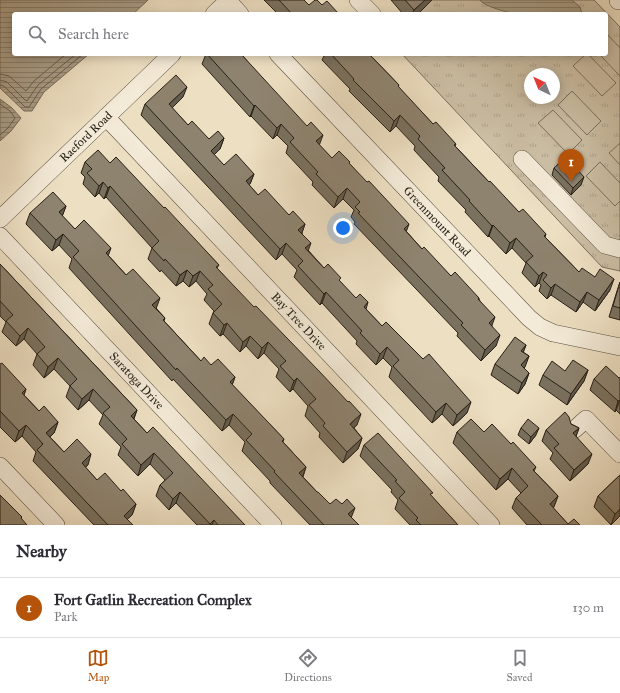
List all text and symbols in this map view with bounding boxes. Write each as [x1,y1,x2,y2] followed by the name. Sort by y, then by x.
[12,12,608,56] search box
[26,23,48,45] icon: search
[58,25,129,43] text: Search here
[524,68,560,104] north arrow
[57,108,115,165] street label: Raeford Road
[558,149,584,182] pin: 1
[401,184,474,259] street label: Greenmount Road
[333,218,353,238] your location
[268,290,329,353] street label: Bay Tree Drive
[106,349,167,412] street label: Saratoga Drive
[16,541,67,562] text: Nearby
[54,591,252,609] text: Fort Gatlin Recreation Complex
[26,600,32,616] text: 1
[572,600,604,616] text: 130 m
[54,609,78,625] text: Park
[87,647,109,684] tab: Map
[284,647,332,684] tab: Directions
[506,647,533,684] tab: Saved

